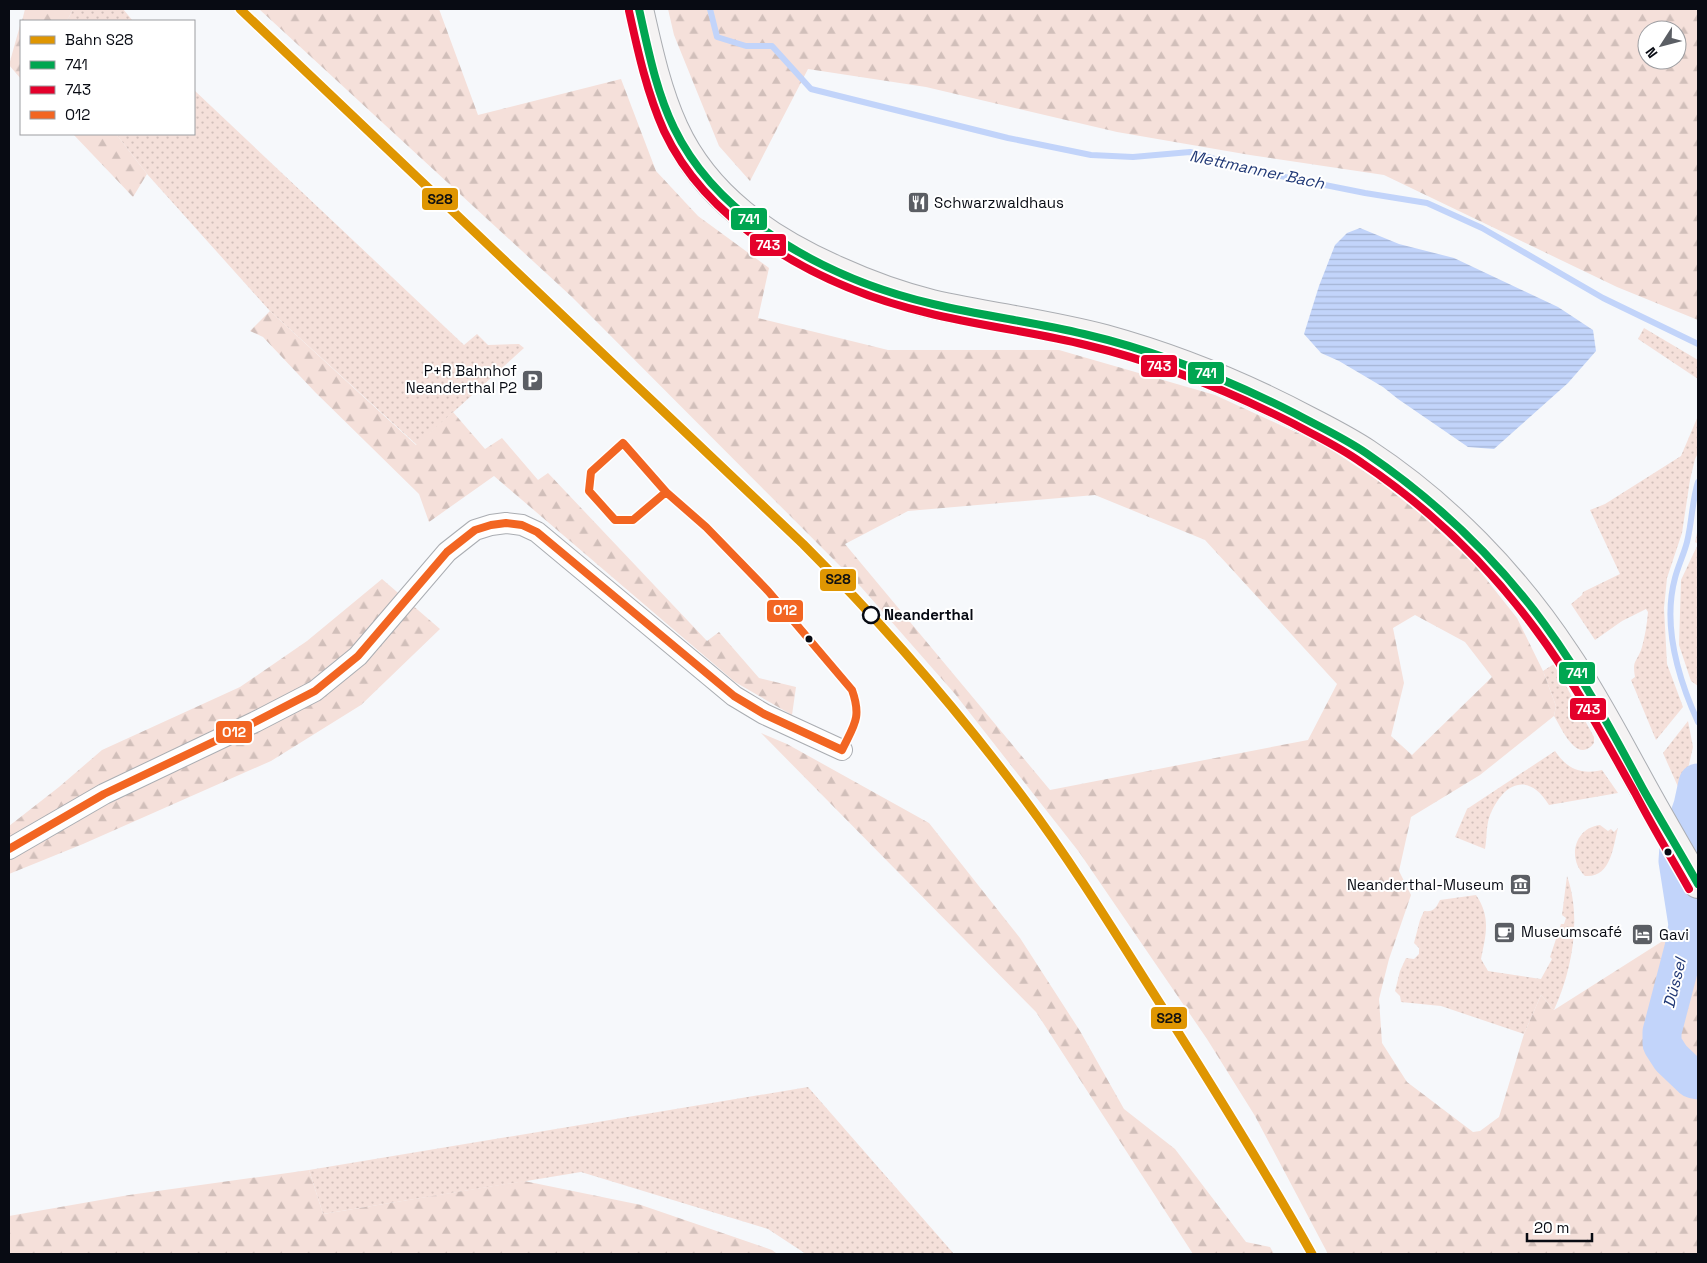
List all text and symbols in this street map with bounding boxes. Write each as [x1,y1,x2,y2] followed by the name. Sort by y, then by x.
[20,20,195,135] legend
[1637,20,1687,70] north arrow
[65,30,133,49] text: Bahn S28
[1641,44,1662,62] text: N
[65,55,88,74] text: 741
[65,80,91,99] text: 743
[65,105,90,124] text: O12
[1188,145,1327,194] water label: Mettmanner Bach
[421,187,459,211] line badge: S28
[427,190,453,208] text: S28
[906,191,930,215] restaurant icon: Schwarzwaldhaus
[934,193,1064,212] place label: Schwarzwaldhaus
[730,207,768,231] line badge: 741
[738,210,760,228] text: 741
[749,233,787,257] line badge: 743
[756,236,780,254] text: 743
[1140,354,1178,378] line badge: 743
[1147,357,1171,375] text: 743
[406,361,517,397] place label: P+R Bahnhof Neanderthal P2
[1187,361,1225,385] line badge: 741
[1195,364,1217,382] text: 741
[521,368,545,392] parking icon: P+R Bahnhof Neanderthal P2
[819,568,857,592] line badge: S28
[825,570,851,588] text: S28
[766,599,804,623] line badge: O12
[773,601,797,619] text: O12
[884,605,974,624] place label: Neanderthal
[862,606,880,624] marker: Neanderthal
[804,634,814,644] unlabelled marker
[1558,661,1596,685] line badge: 741
[1566,664,1588,682] text: 741
[1569,697,1607,721] line badge: 743
[1576,700,1600,718] text: 743
[215,720,253,744] line badge: O12
[222,723,246,741] text: O12
[1663,847,1673,857] unlabelled marker
[1508,873,1532,897] museum icon: Neanderthal-Museum
[1347,875,1504,894] place label: Neanderthal-Museum
[1493,920,1517,944] cafe icon: Museumscafé
[1521,922,1622,941] place label: Museumscafé
[1631,923,1655,947] hotel icon: Gavi
[1659,925,1689,944] place label: Gavi
[1658,954,1691,1010] water label: Düssel
[1150,1006,1188,1030] line badge: S28
[1156,1009,1182,1027] text: S28
[1527,1210,1592,1242] scale bar
[1534,1218,1569,1237] text: 20 m

